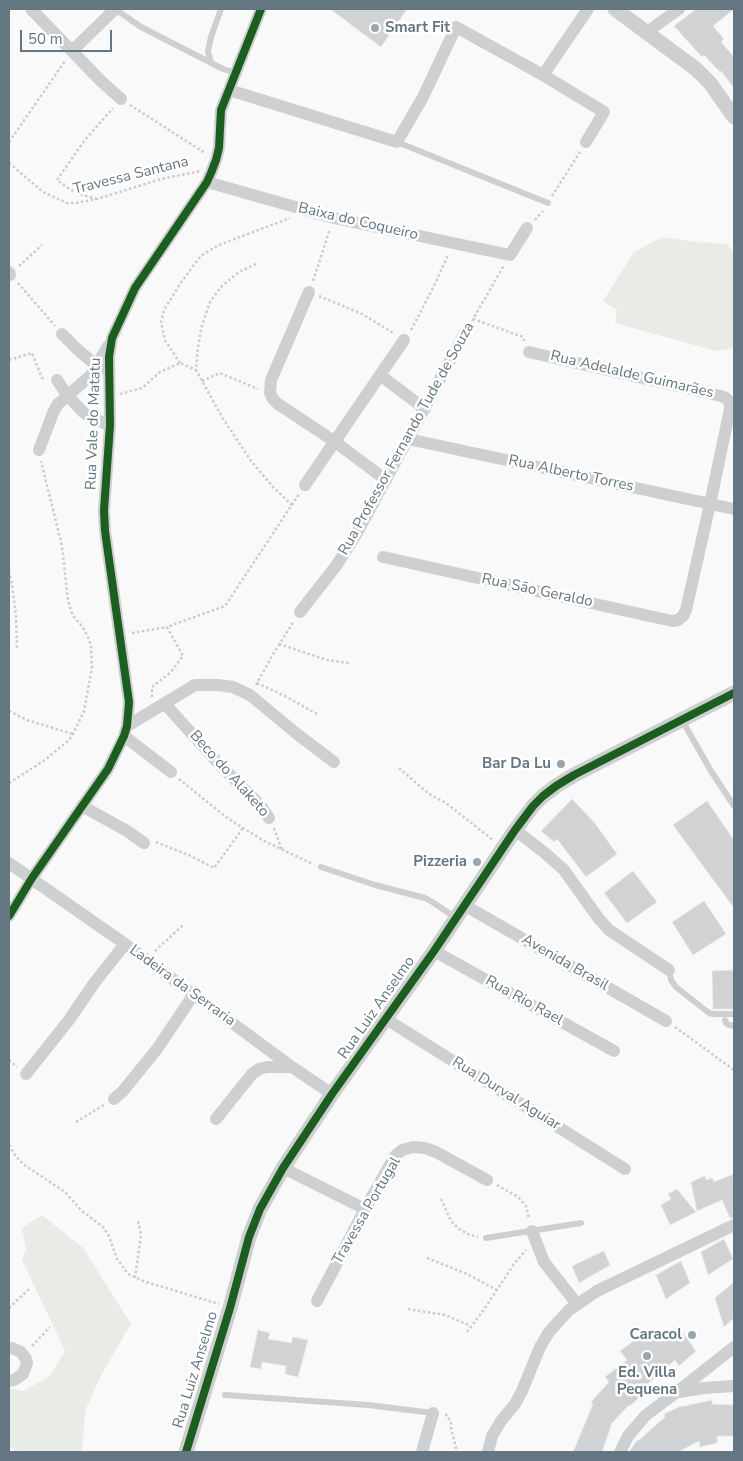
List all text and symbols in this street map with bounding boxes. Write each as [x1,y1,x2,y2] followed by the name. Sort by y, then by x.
[385,19,450,37] place label: Smart Fit
[22,20,115,52] scale bar
[369,22,381,34] marker: Smart Fit
[28,29,63,49] text: 50 m
[71,153,191,199] street label: Travessa Santana
[296,199,420,245] street label: Baixa do Coqueiro
[335,319,479,559] street label: Rua Professor Fernando Tude de Souza
[549,347,715,403] street label: Rua Adelalde Guimarães
[83,357,105,491] street label: Rua Vale do Matatu
[507,452,635,496] street label: Rua Alberto Torres
[480,570,594,612] street label: Rua Sāo Geraldo
[185,727,273,821] street label: Beco do Alaketo
[482,755,551,773] place label: Bar Da Lu
[555,758,567,770] marker: Bar Da Lu
[413,853,467,871] place label: Pizzeria
[471,856,483,868] marker: Pizzeria
[518,931,612,995] street label: Avenida Brasil
[126,942,238,1030] street label: Ladeira da Serraria
[335,953,419,1063] street label: Rua Luiz Anselmo
[482,972,566,1030] street label: Rua Rio Rael
[449,1053,563,1135] street label: Rua Durval Aguiar
[329,1154,405,1268] street label: Travessa Portugal
[170,1309,222,1431] street label: Rua Luiz Anselmo
[630,1326,682,1344] place label: Caracol
[686,1329,698,1341] marker: Caracol
[641,1350,653,1362] marker: Ed. Villa Pequena
[617,1364,677,1399] place label: Ed. Villa Pequena

